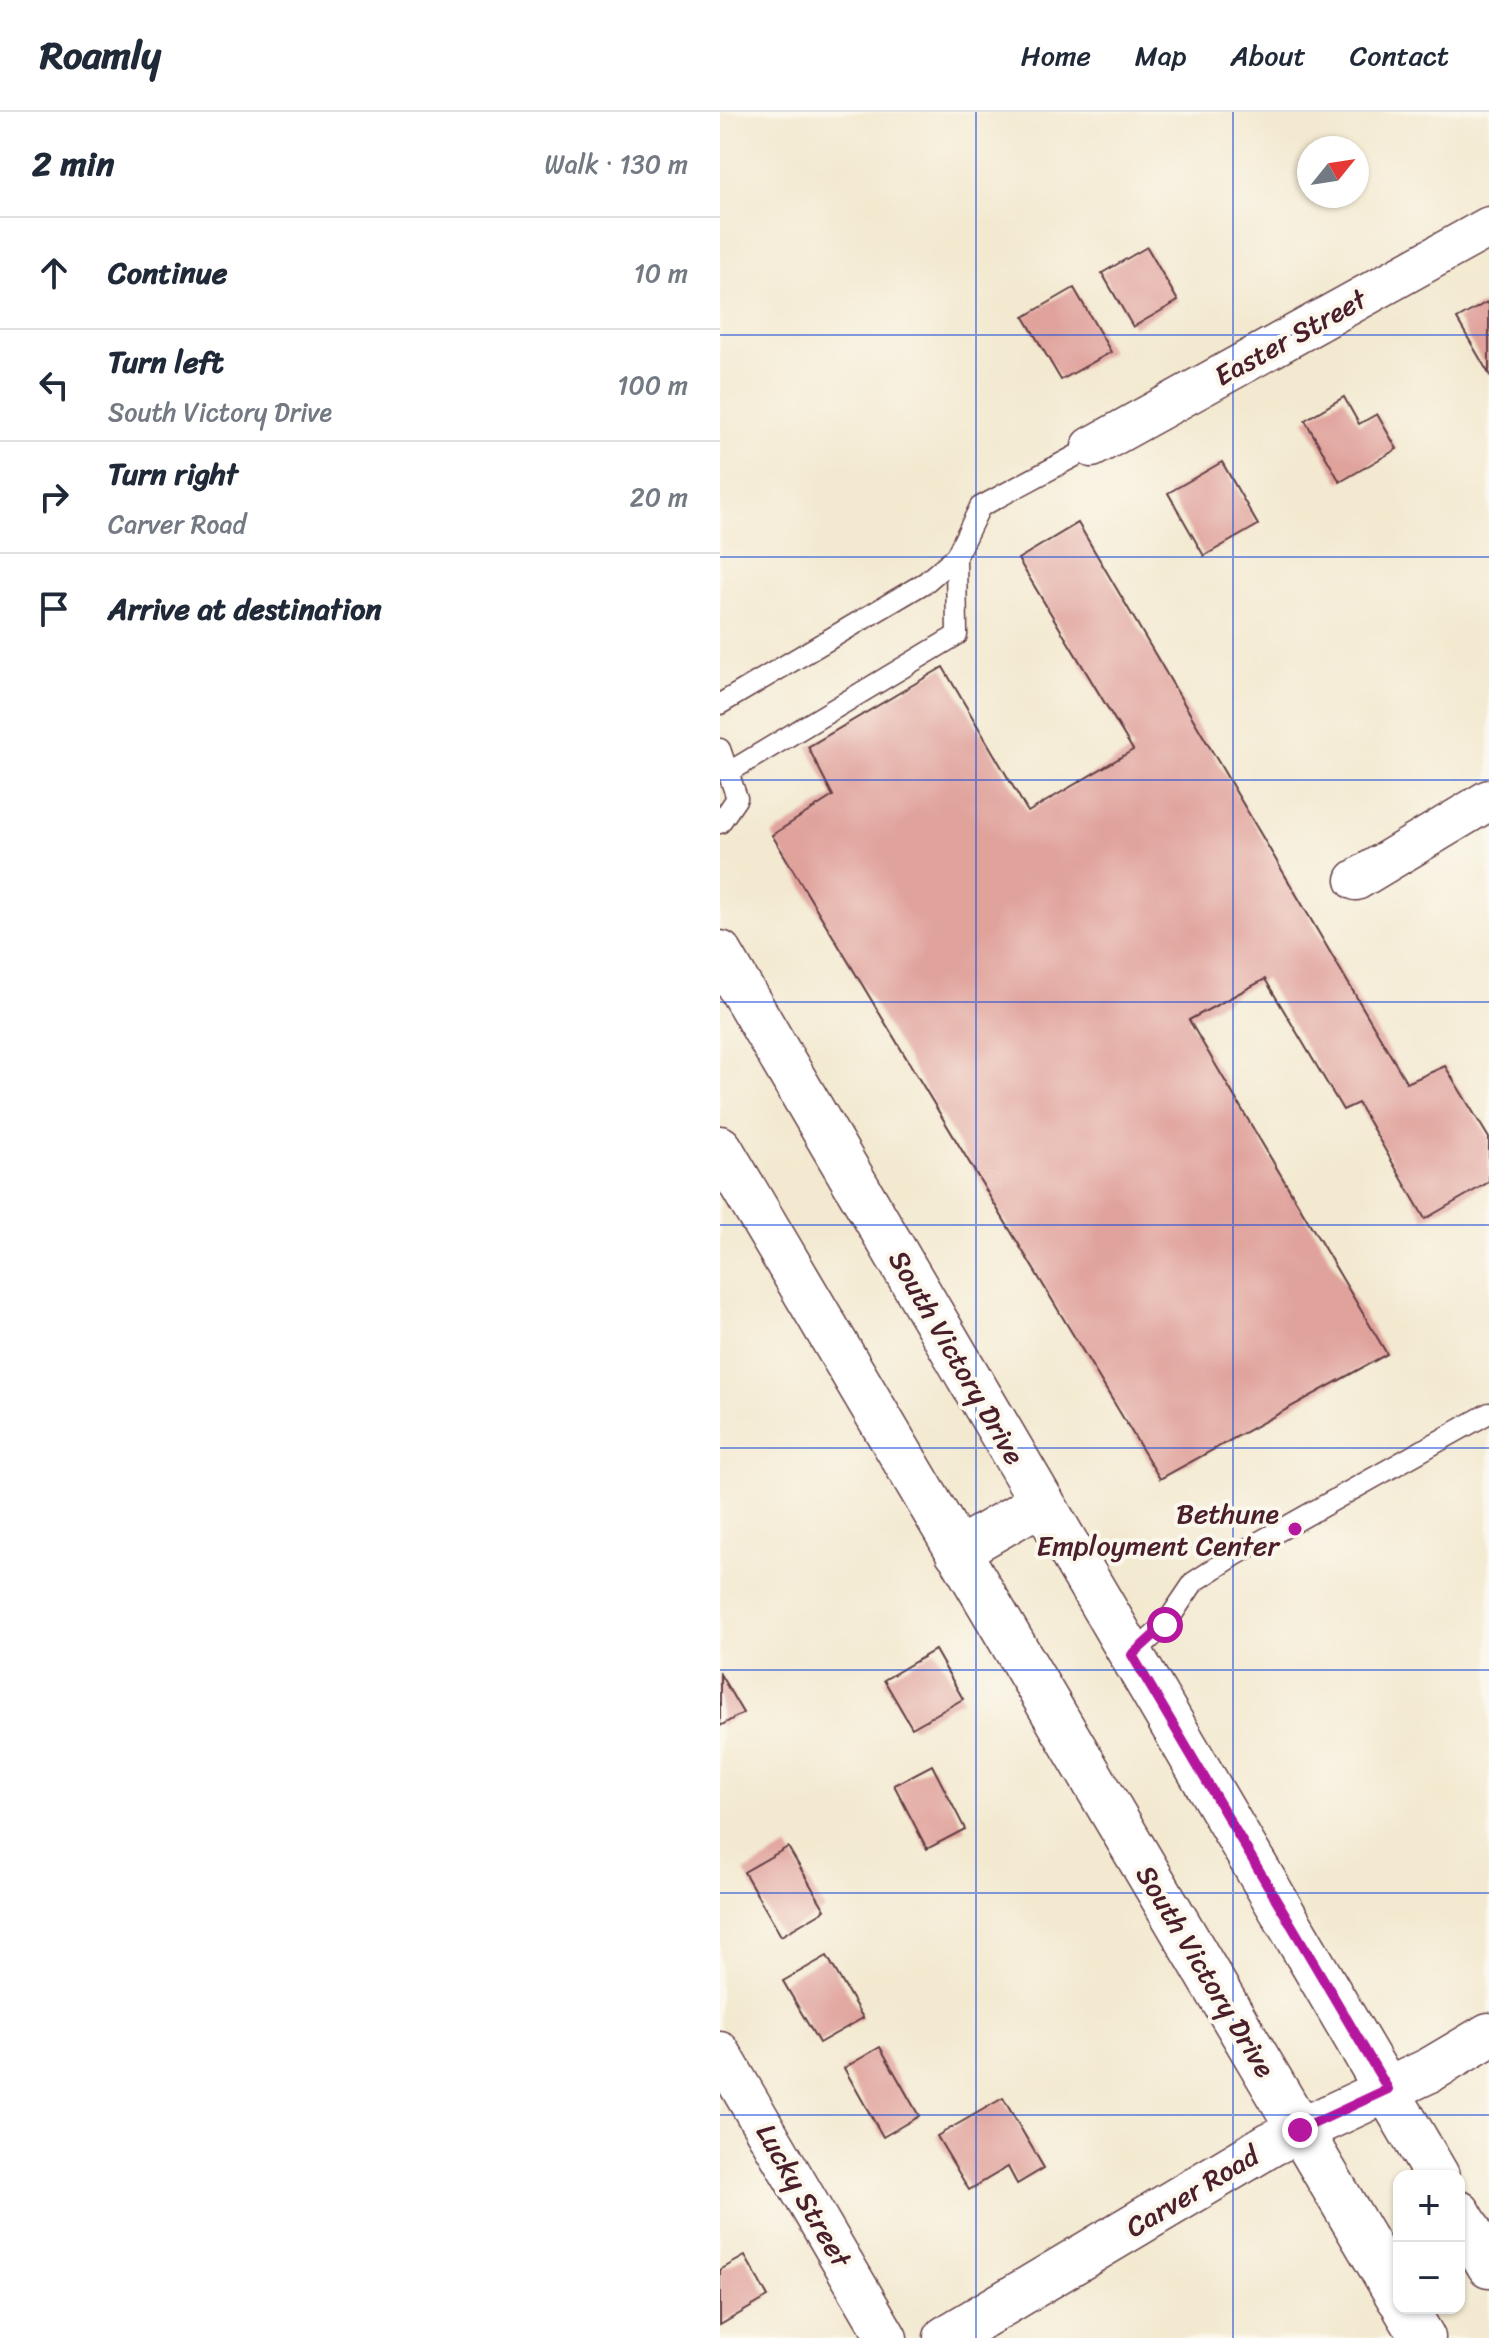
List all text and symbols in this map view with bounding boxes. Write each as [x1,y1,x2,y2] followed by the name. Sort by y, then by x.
[40,22,161,89] text: Roamly
[1021,31,1091,80] text: Home
[1135,31,1186,80] text: Map
[1230,31,1306,80] text: About
[1350,31,1449,80] text: Contact
[32,134,114,194] text: 2 min
[1297,136,1369,208] north arrow
[545,141,688,187] text: Walk · 130 m
[108,246,227,300] text: Continue
[634,250,688,296] text: 10 m
[32,251,76,295] icon: ahead
[1205,274,1377,400] street label: Easter Street
[108,335,224,389] text: Turn left
[617,362,688,408] text: 100 m
[32,363,76,407] icon: left
[108,389,332,435] text: South Victory Drive
[108,447,238,501] text: Turn right
[630,474,688,520] text: 20 m
[32,475,76,519] icon: right
[108,501,246,547] text: Carver Road
[108,582,382,636] text: Arrive at destination
[32,587,76,631] icon: arrive
[875,1240,1038,1474] street label: South Victory Drive
[1037,1489,1281,1570] place label: Bethune Employment Center
[1286,1520,1304,1538] marker: Bethune Employment Center
[1147,1607,1183,1643] route start
[1122,1855,1289,2087] street label: South Victory Drive
[1282,2112,1318,2148] route end
[742,2114,866,2278] street label: Lucky Street
[1116,2131,1271,2251] street label: Carver Road
[1393,2170,1465,2314] map controls
[1393,2170,1465,2242] button: +
[1393,2242,1465,2314] button: −

